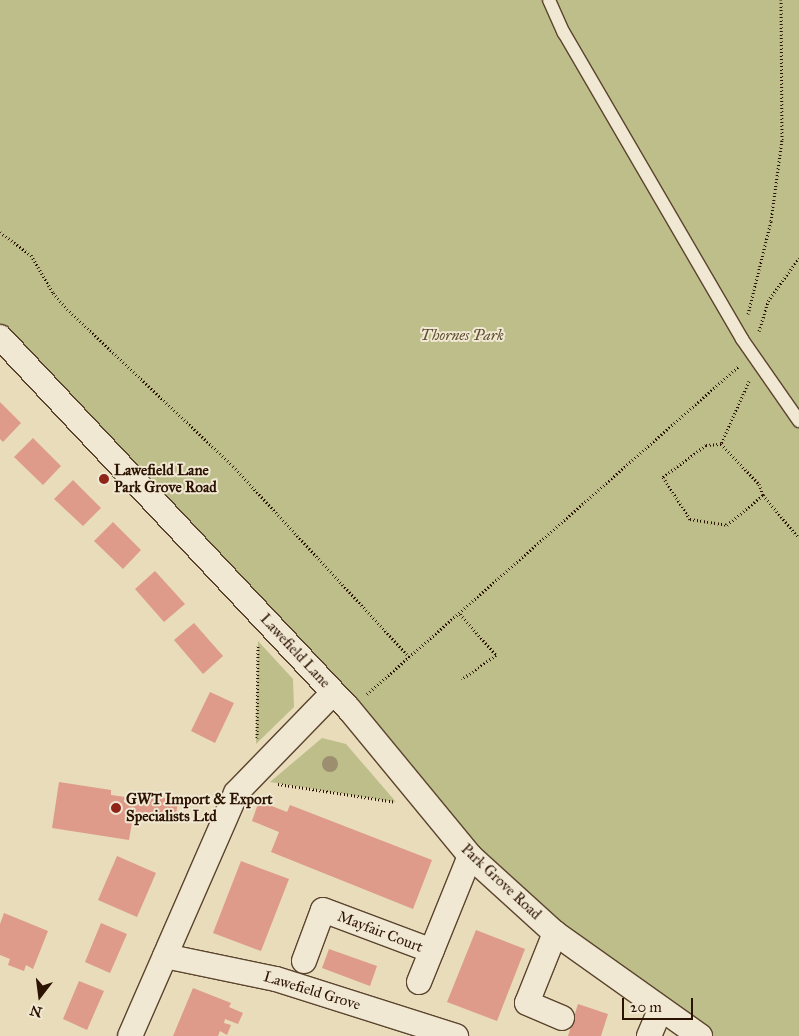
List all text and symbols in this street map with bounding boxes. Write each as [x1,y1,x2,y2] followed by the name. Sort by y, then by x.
[420,327,504,345] park label: Thornes Park
[114,461,217,496] place label: Lawefield Lane Park Grove Road
[98,473,110,485] marker: Lawefield Lane Park Grove Road
[256,610,334,692] street label: Lawefield Lane
[126,790,273,825] place label: GWT Import & Export Specialists Ltd
[110,802,122,814] marker: GWT Import & Export Specialists Ltd
[457,840,545,924] street label: Park Grove Road
[335,908,425,956] street label: Mayfair Court
[261,968,363,1014] street label: Lawefield Grove
[15,971,65,1021] north arrow
[624,988,695,1020] scale bar
[630,998,662,1016] text: 20 m
[28,1001,44,1021] text: N

